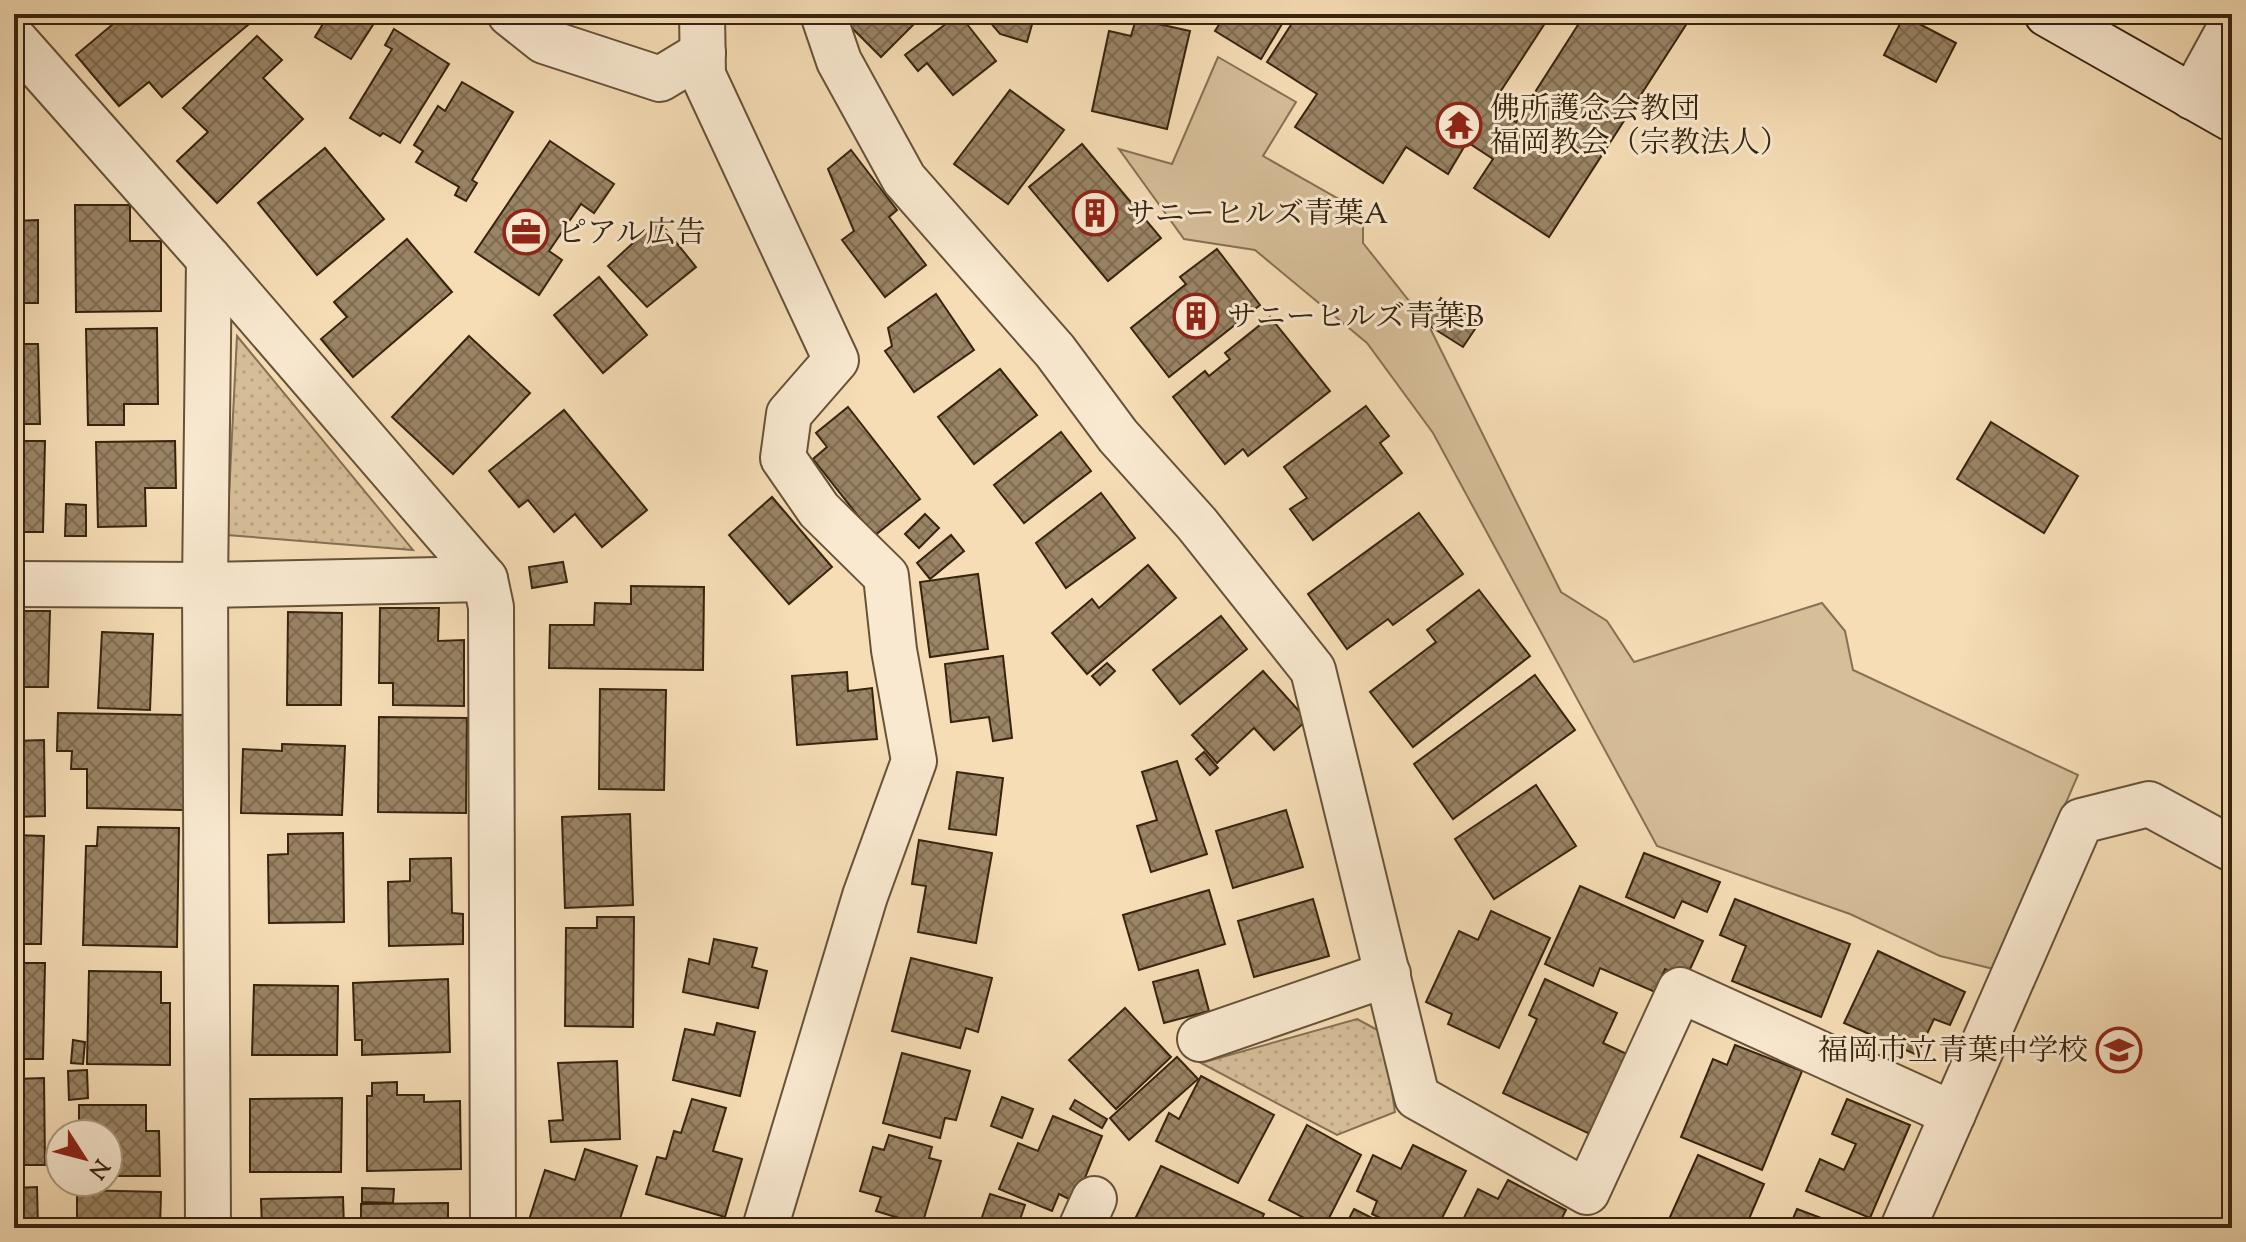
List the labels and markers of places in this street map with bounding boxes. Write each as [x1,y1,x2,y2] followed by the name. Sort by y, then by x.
[1490,89,1790,166] place label: 佛所護念会教団 福岡教会（宗教法人）
[1435,101,1483,149] temple icon: 佛所護念会教団 福岡教会（宗教法人）
[1071,189,1119,237] building icon: サニーヒルズ青葉A
[1126,194,1388,237] place label: サニーヒルズ青葉A
[502,208,550,256] office icon: ピアル広告
[557,213,706,256] place label: ピアル広告
[1172,292,1220,340] building icon: サニーヒルズ青葉B
[1227,297,1484,340] place label: サニーヒルズ青葉B
[2095,1026,2143,1074] school or university icon: 福岡市立青葉中学校
[1818,1031,2088,1074] place label: 福岡市立青葉中学校

